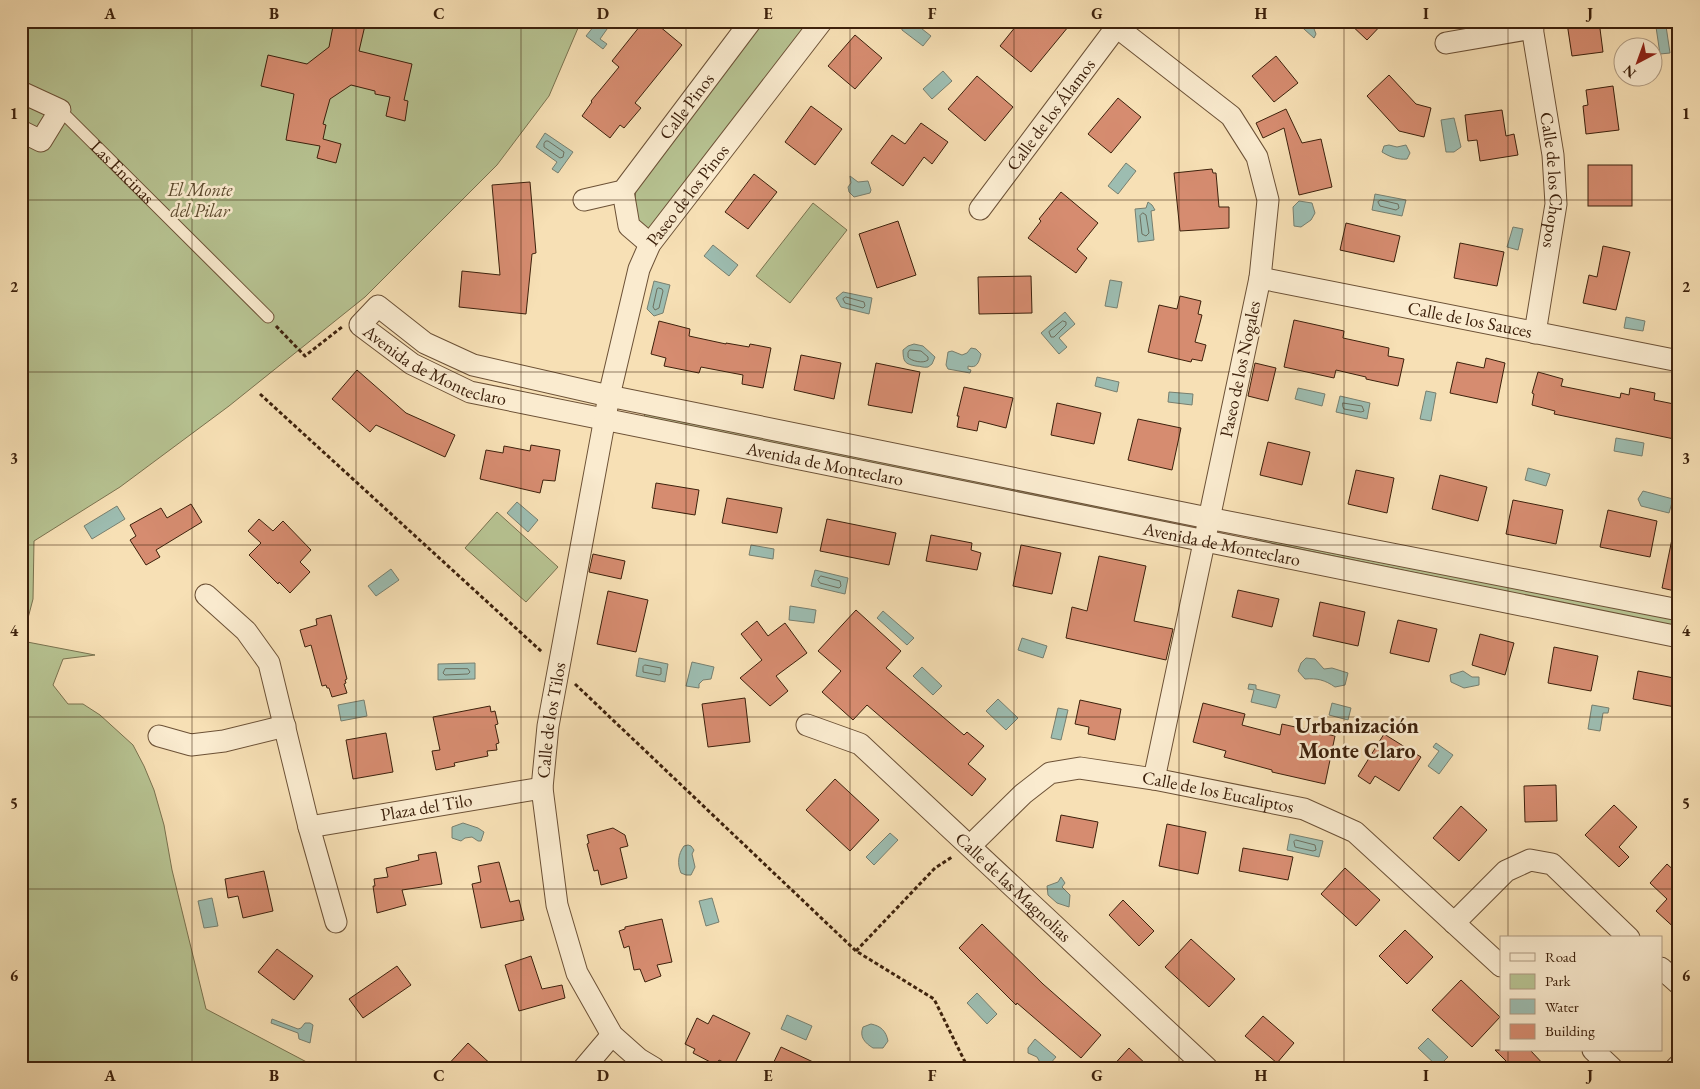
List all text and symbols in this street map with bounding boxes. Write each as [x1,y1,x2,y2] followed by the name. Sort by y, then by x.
[103,3,116,24] text: A
[269,3,279,24] text: B
[433,3,445,24] text: C
[597,3,609,24] text: D
[763,3,773,24] text: E
[928,3,937,24] text: F
[1091,3,1103,24] text: G
[1255,3,1268,24] text: H
[1423,3,1429,24] text: I
[1585,3,1593,24] text: J
[1612,38,1662,88] north arrow
[1001,53,1100,175] street label: Calle de los Álamos
[1619,61,1640,82] text: N
[654,68,719,144] street label: Calle Pinos
[10,103,18,124] text: 1
[1682,103,1690,124] text: 1
[1535,110,1568,250] street label: Calle de los Chopos
[86,135,160,209] street label: Las Encinas
[641,139,734,250] street label: Paseo de los Pinos
[167,178,233,222] park label: El Monte del Pilar
[10,276,19,297] text: 2
[1682,276,1691,297] text: 2
[1406,296,1535,343] street label: Calle de los Sauces
[1214,298,1265,439] street label: Paseo de los Nogales
[358,319,509,410] street label: Avenida de Monteclaro
[743,436,906,491] street label: Avenida de Monteclaro
[10,448,18,469] text: 3
[1682,448,1690,469] text: 3
[1140,517,1303,571] street label: Avenida de Monteclaro
[10,620,19,641] text: 4
[1682,620,1691,641] text: 4
[531,660,571,779] street label: Calle de los Tilos
[1295,711,1420,765] district label: Urbanización Monte Claro
[1141,765,1296,818] street label: Calle de los Eucaliptos
[379,788,474,826] street label: Plaza del Tilo
[10,793,18,814] text: 5
[1682,793,1690,814] text: 5
[951,827,1077,947] street label: Calle de las Magnolias
[1500,936,1662,1052] legend
[1545,947,1577,966] text: Road
[10,965,19,986] text: 6
[1682,965,1691,986] text: 6
[1545,971,1572,990] text: Park
[1545,997,1579,1016] text: Water
[1545,1021,1595,1040] text: Building
[103,1065,116,1086] text: A
[269,1065,279,1086] text: B
[433,1065,445,1086] text: C
[597,1065,609,1086] text: D
[763,1065,773,1086] text: E
[928,1065,937,1086] text: F
[1091,1065,1103,1086] text: G
[1255,1065,1268,1086] text: H
[1423,1065,1429,1086] text: I
[1585,1065,1593,1086] text: J

